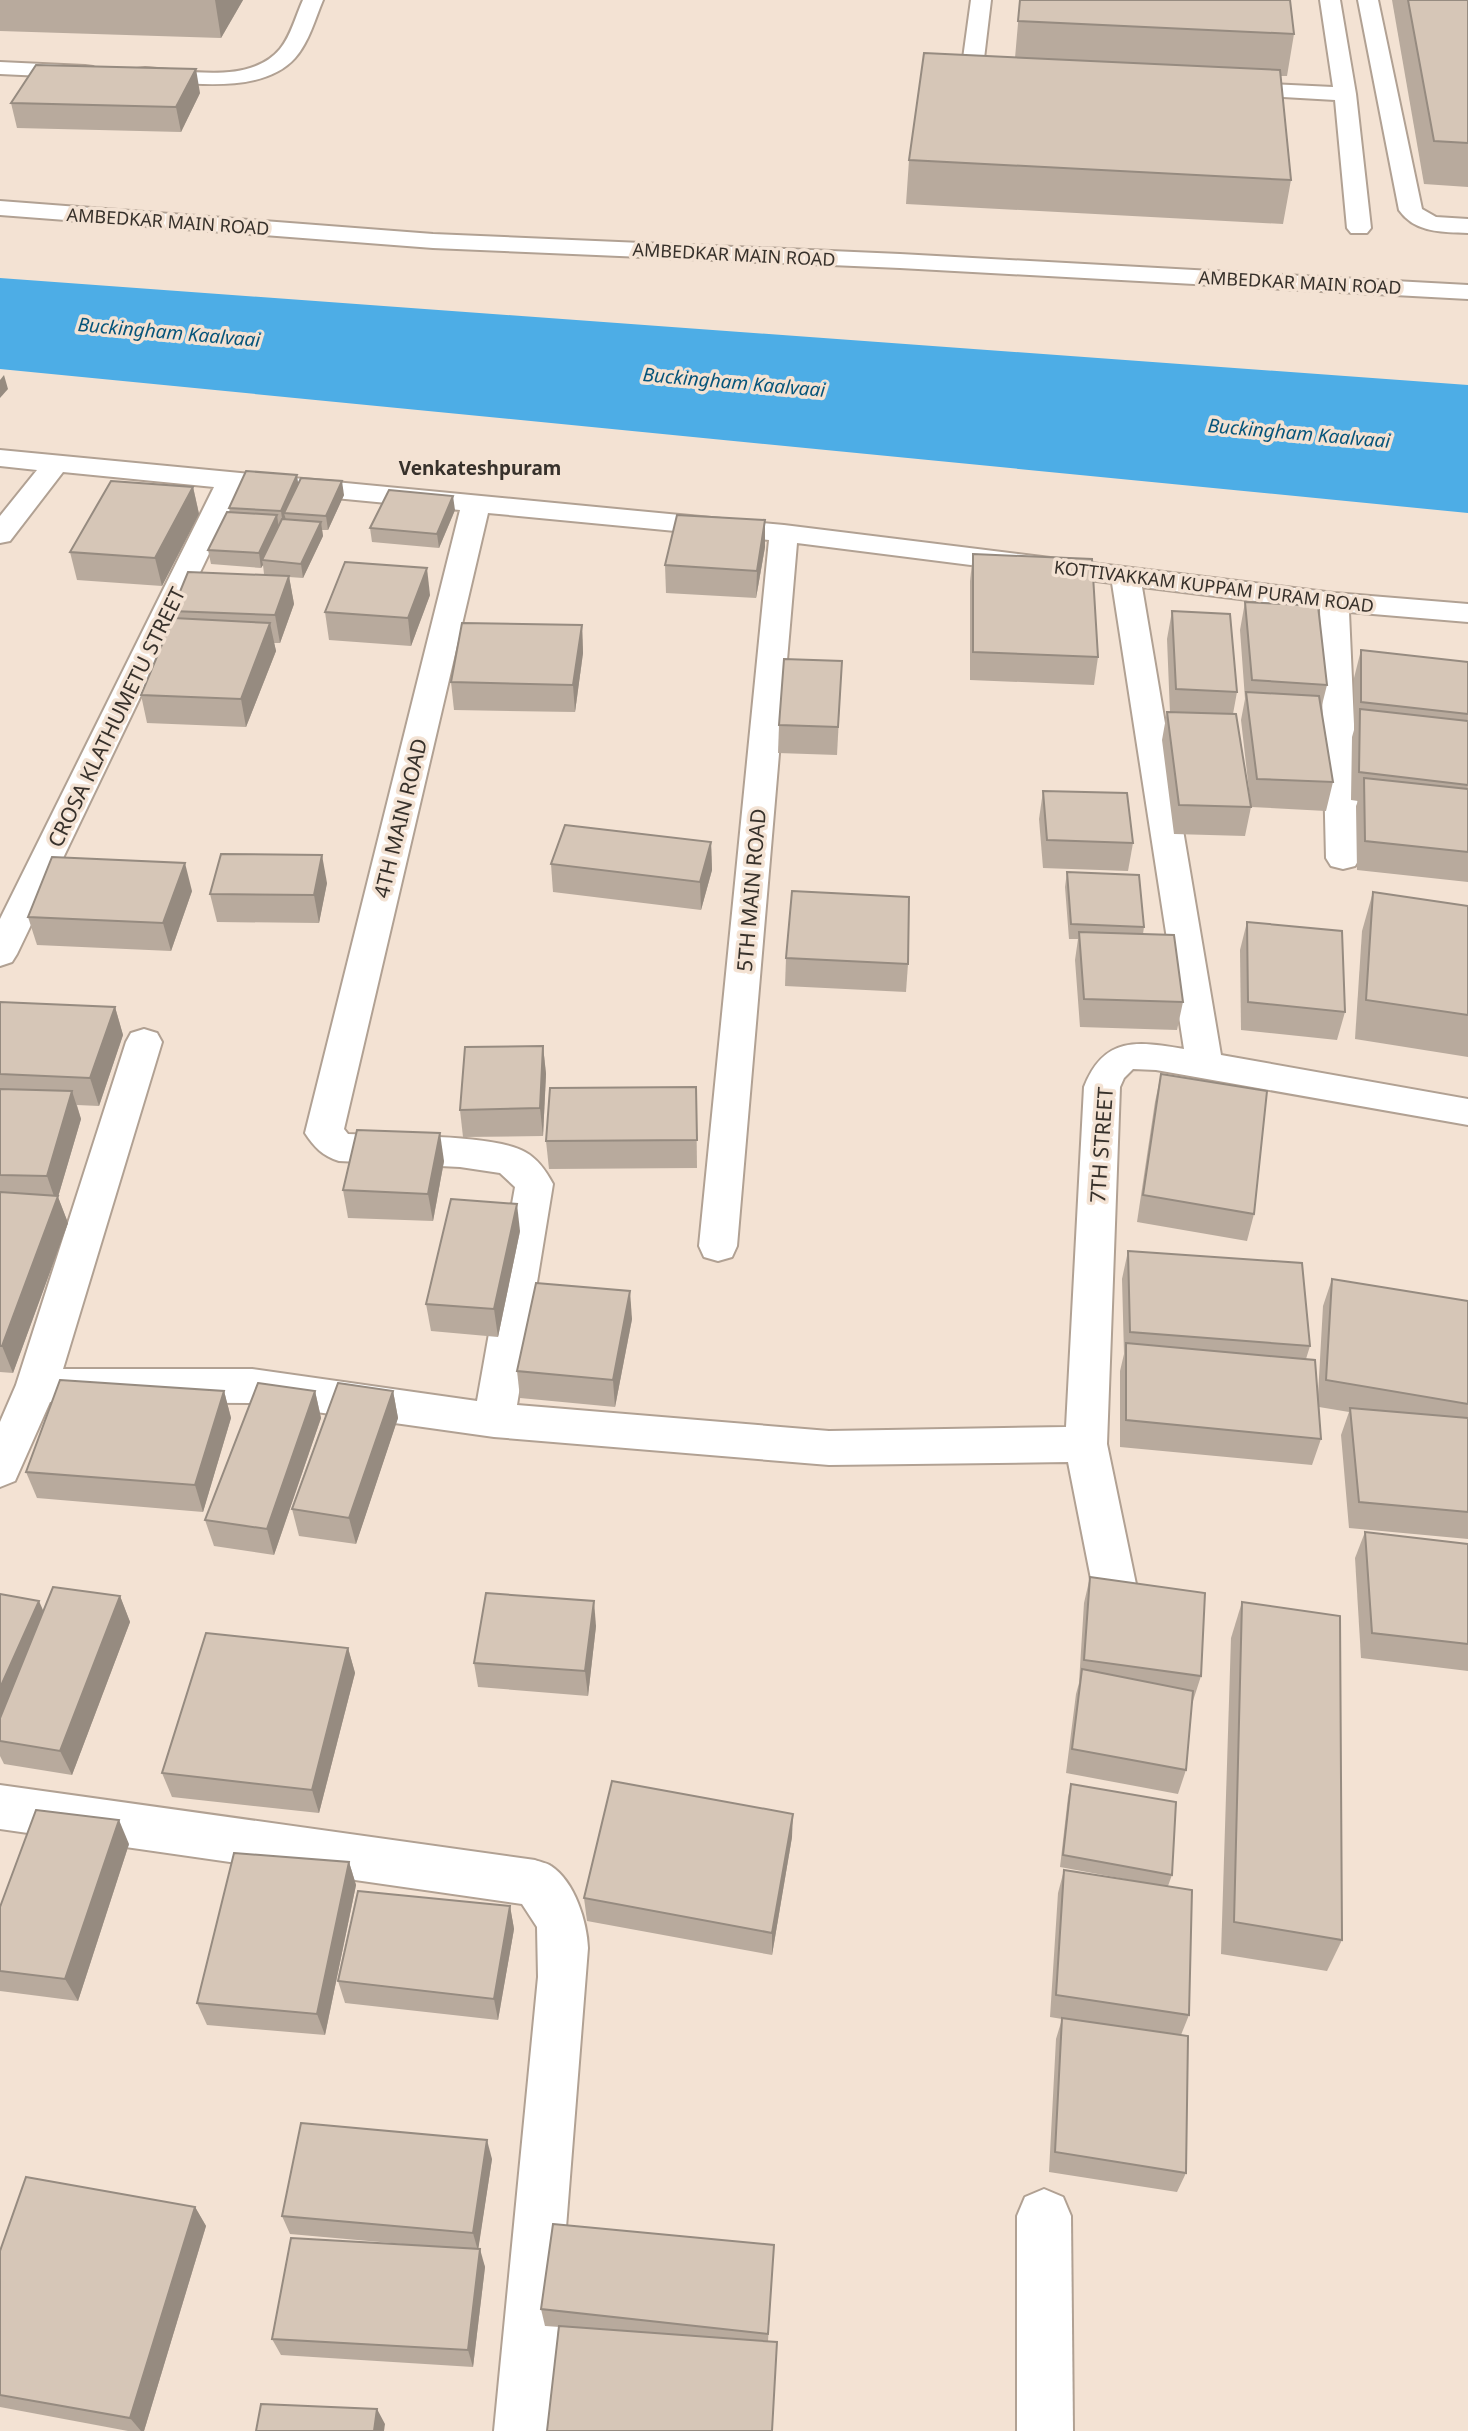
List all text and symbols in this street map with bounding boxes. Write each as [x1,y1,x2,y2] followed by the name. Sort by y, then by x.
[66,202,270,240] street label: AMBEDKAR MAIN ROAD
[632,237,836,271] street label: AMBEDKAR MAIN ROAD
[1198,265,1402,299] street label: AMBEDKAR MAIN ROAD
[77,311,262,353] water label: Buckingham Kaalvaai
[642,361,827,403] water label: Buckingham Kaalvaai
[1207,412,1392,454] water label: Buckingham Kaalvaai
[399,455,561,481] district label: Venkateshpuram
[1053,554,1375,618] street label: KOTTIVAKKAM KUPPAM PURAM ROAD
[41,582,191,852] street label: CROSA KLATHUMETU STREET
[367,735,433,901] street label: 4TH MAIN ROAD
[730,807,772,973] street label: 5TH MAIN ROAD
[1083,1086,1119,1204] street label: 7TH STREET

